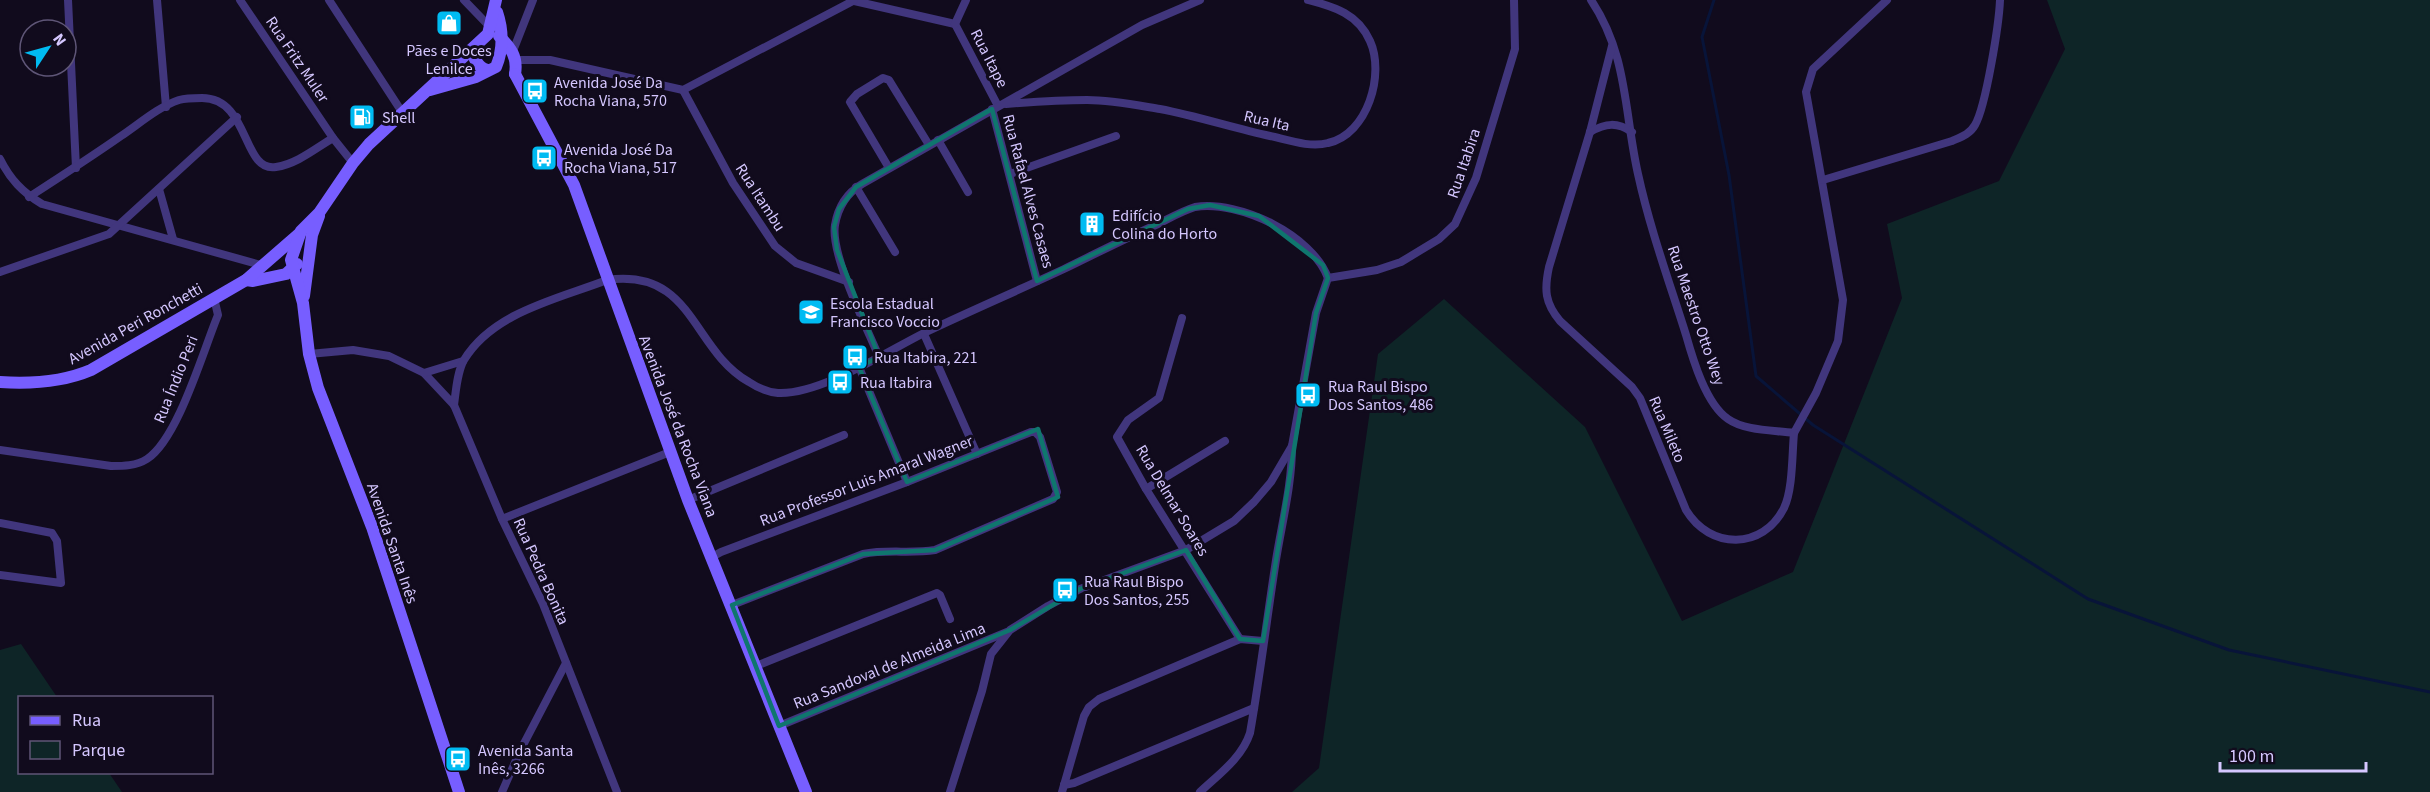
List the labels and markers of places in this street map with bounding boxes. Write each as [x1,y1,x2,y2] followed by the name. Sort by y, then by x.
[434,8,464,38] shop icon: Pães e Doces Lenilce
[406,40,492,80] place label: Pães e Doces Lenilce
[554,72,667,112] place label: Avenida José Da Rocha Viana, 570
[520,76,550,106] bus stop icon: Avenida José Da Rocha Viana, 570
[347,102,377,132] fuel station icon: Shell
[382,107,415,129] place label: Shell
[564,139,677,179] place label: Avenida José Da Rocha Viana, 517
[529,143,559,173] bus stop icon: Avenida José Da Rocha Viana, 517
[1112,205,1217,245] place label: Edifício Colina do Horto
[1077,209,1107,239] building icon: Edifício Colina do Horto
[830,293,940,333] place label: Escola Estadual Francisco Voccio
[796,297,826,327] school or university icon: Escola Estadual Francisco Voccio
[840,342,870,372] bus stop icon: Rua Itabira, 221
[874,347,978,369] place label: Rua Itabira, 221
[825,367,855,397] bus stop icon: Rua Itabira
[860,372,932,394] place label: Rua Itabira
[1328,376,1433,416] place label: Rua Raul Bispo Dos Santos, 486
[1293,380,1323,410] bus stop icon: Rua Raul Bispo Dos Santos, 486
[1084,571,1189,611] place label: Rua Raul Bispo Dos Santos, 255
[1050,575,1080,605] bus stop icon: Rua Raul Bispo Dos Santos, 255
[478,740,573,780] place label: Avenida Santa Inês, 3266
[443,744,473,774] bus stop icon: Avenida Santa Inês, 3266

